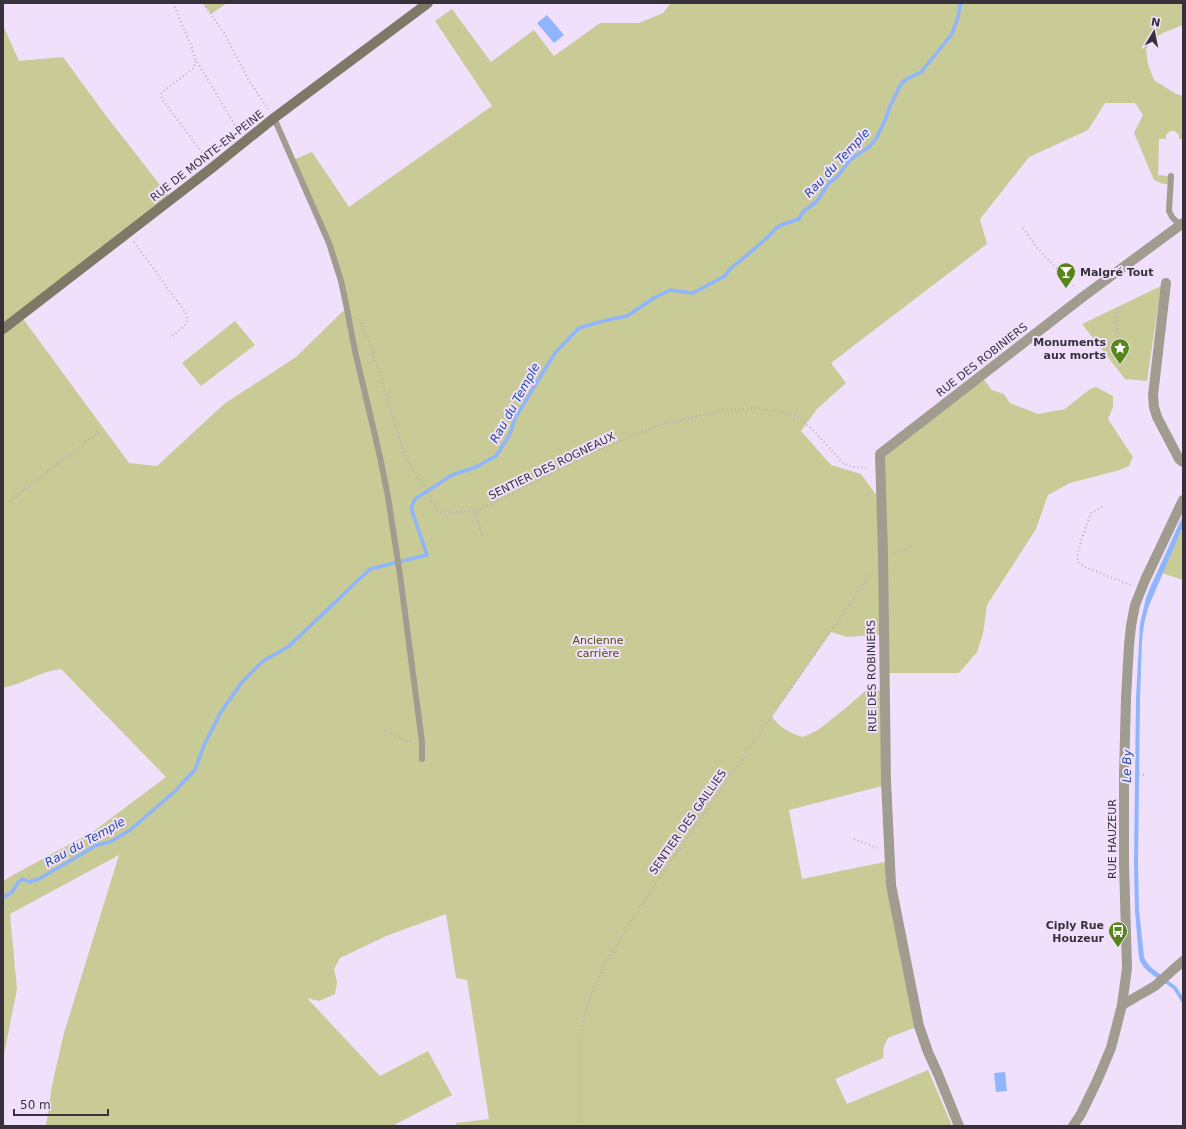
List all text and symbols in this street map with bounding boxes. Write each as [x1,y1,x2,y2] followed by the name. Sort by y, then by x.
[1134,12,1174,52] north arrow
[1150,15,1161,30] text: N
[148,108,266,204] street label: RUE DE MONTE-EN-PEINE
[801,126,873,200] water label: Rau du Temple
[1055,261,1077,289] bar icon: Malgré Tout
[1080,266,1153,279] place label: Malgré Tout
[934,320,1030,400] street label: RUE DES ROBINIERS
[1033,336,1106,362] place label: Monuments aux morts
[1109,337,1131,365] place icon: Monuments aux morts
[487,361,543,445] water label: Rau du Temple
[487,429,618,502] street label: SENTIER DES ROGNEAUX
[865,620,879,732] street label: RUE DES ROBINIERS
[572,634,624,660] park label: Ancienne carrière
[1120,748,1134,783] water label: Le By
[647,767,729,877] street label: SENTIER DES GAILLIES
[1106,799,1119,879] street label: RUE HAUZEUR
[43,814,127,870] water label: Rau du Temple
[1046,919,1105,945] place label: Ciply Rue Houzeur
[1107,920,1129,948] bus stop icon: Ciply Rue Houzeur
[14,1091,108,1117] scale bar
[20,1098,51,1112] text: 50 m

